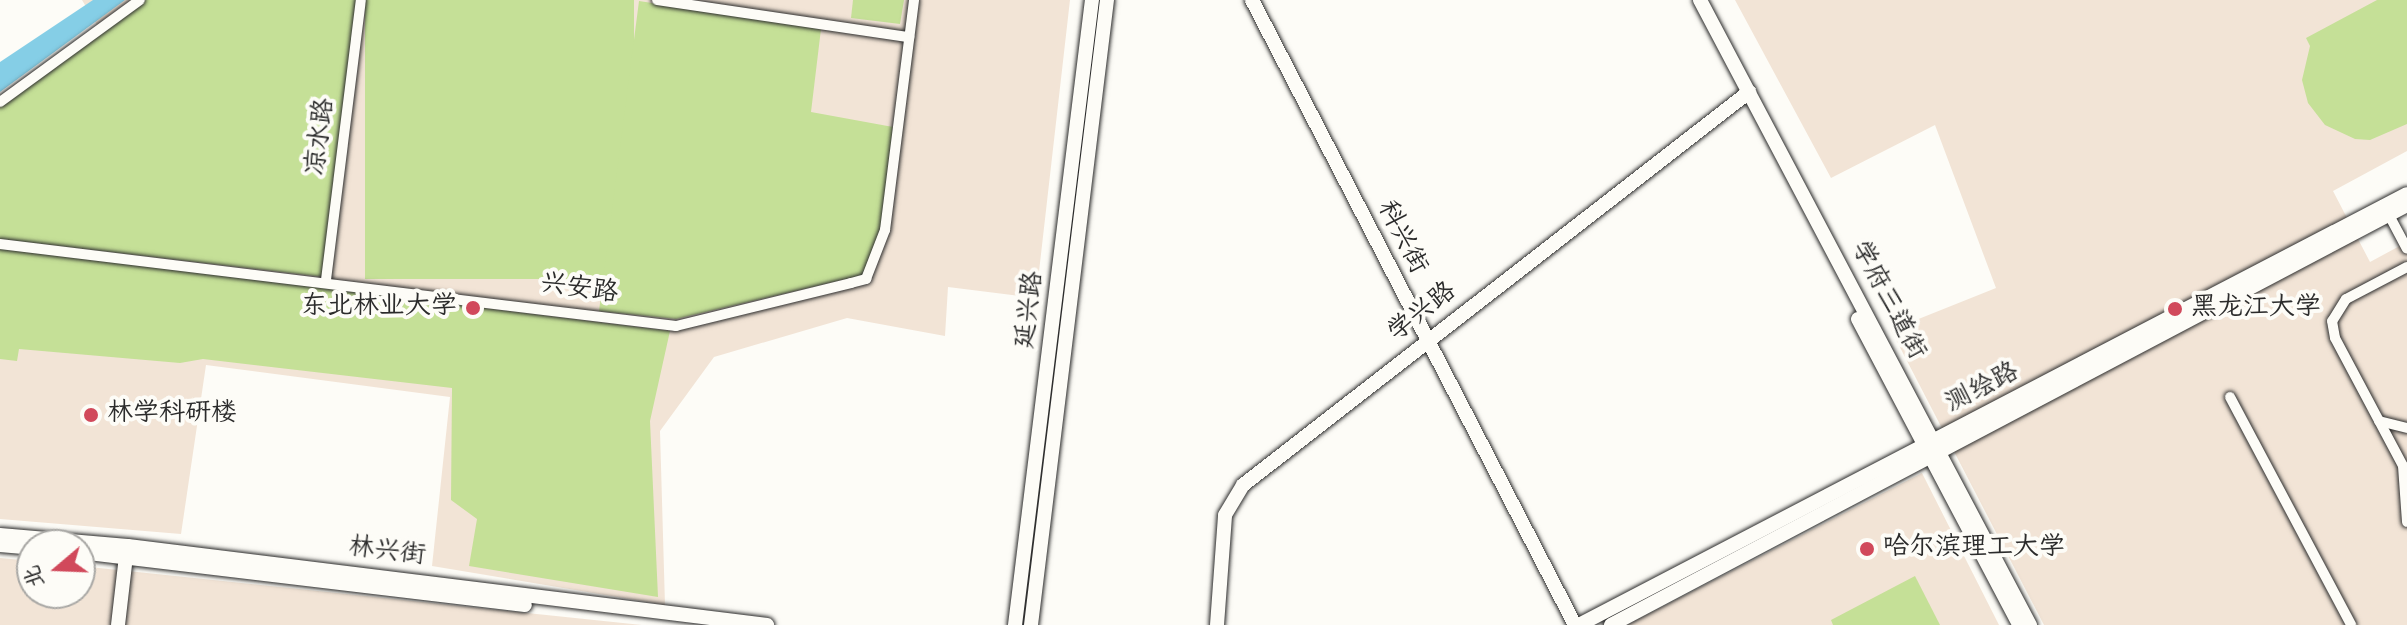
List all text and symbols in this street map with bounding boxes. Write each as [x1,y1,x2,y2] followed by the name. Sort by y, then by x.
[302,96,342,178] street label: 凉水路
[1369,196,1433,280] street label: 科兴街
[1843,236,1931,366] street label: 学府三道街
[538,269,620,311] street label: 兴安路
[1011,269,1051,351] street label: 延兴路
[1383,277,1463,349] street label: 学兴路
[301,292,457,324] place label: 东北林业大学
[2191,293,2321,325] place label: 黑龙江大学
[464,299,482,317] marker: 东北林业大学
[2166,300,2184,318] marker: 黑龙江大学
[1941,357,2025,421] street label: 测绘路
[107,399,237,431] place label: 林学科研楼
[82,406,100,424] marker: 林学科研楼
[16,529,96,609] north arrow
[346,533,428,573] street label: 林兴街
[1883,533,2065,565] place label: 哈尔滨理工大学
[1858,540,1876,558] marker: 哈尔滨理工大学
[16,561,54,592] text: 北

